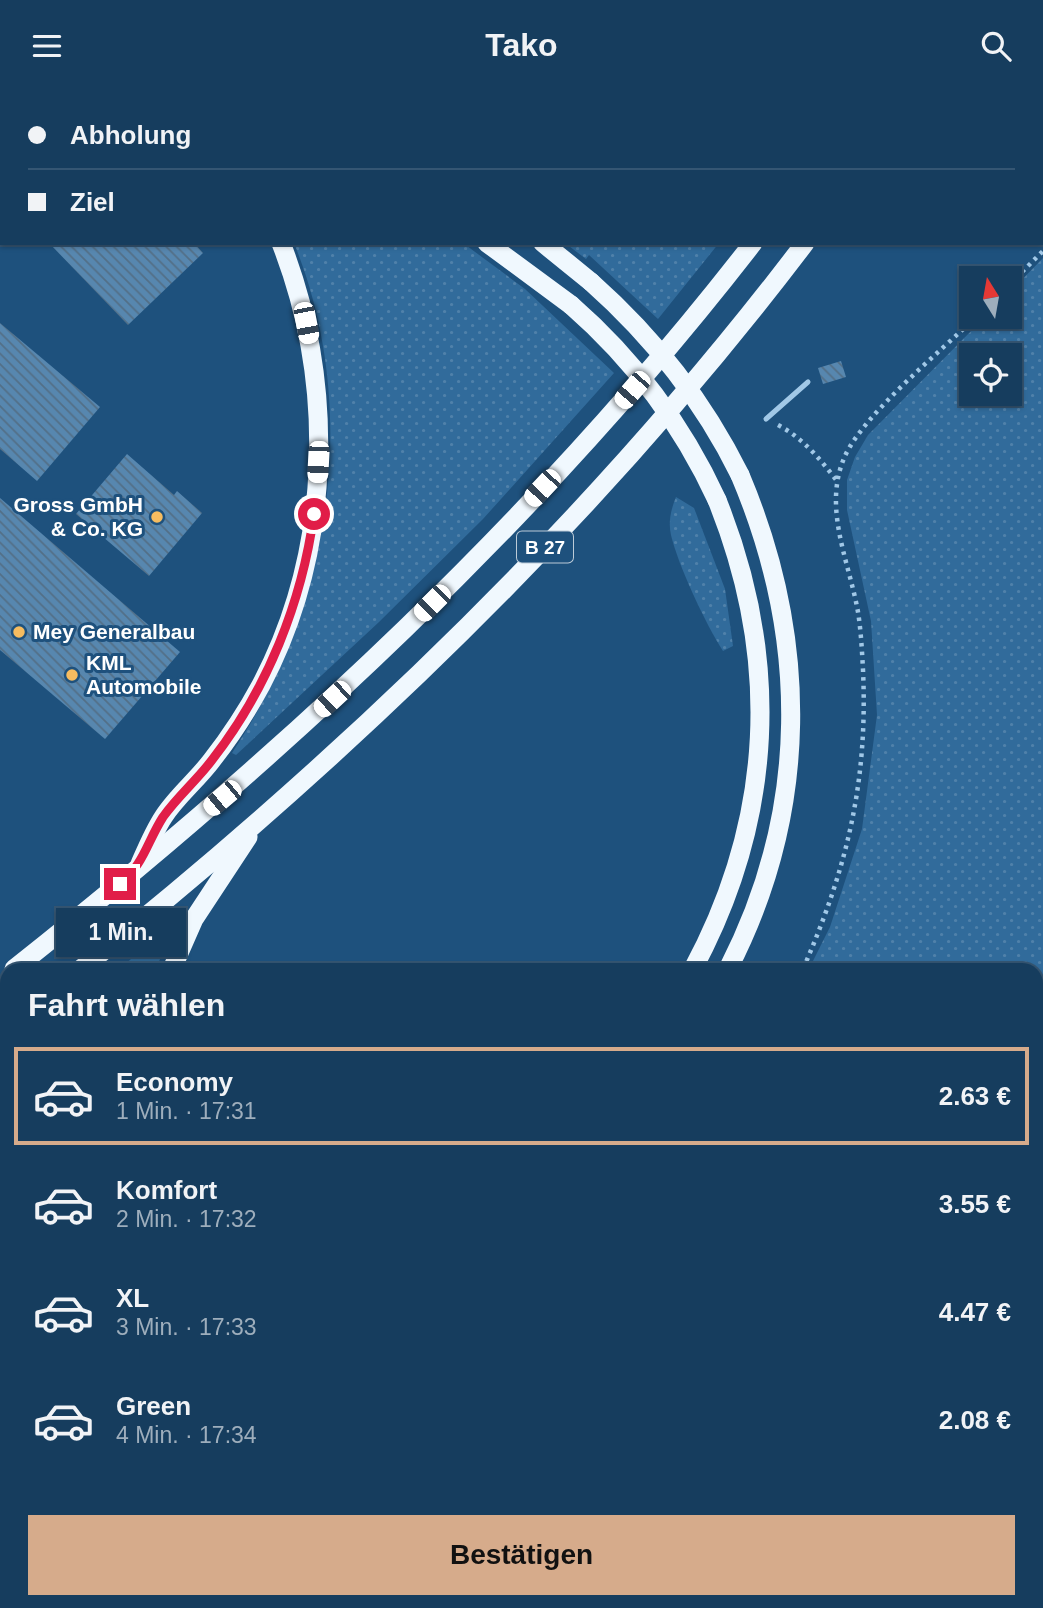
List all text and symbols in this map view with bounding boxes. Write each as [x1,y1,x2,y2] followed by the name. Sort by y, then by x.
[28,27,66,65] icon: menu
[485,27,558,63] text: Tako
[977,27,1015,65] icon: search
[70,120,191,150] text: Abholung
[70,187,115,217] text: Ziel
[959,266,1022,329] north arrow
[959,266,1022,406] map controls
[292,300,321,346] car
[959,343,1022,406] button: locate
[611,367,654,413] car
[307,440,330,484] car
[520,465,565,511] car
[13,493,143,540] place label: Gross GmbH & Co. KG
[298,498,330,530] route start
[149,509,165,525] marker: Gross GmbH & Co. KG
[517,531,573,562] road number: B 27
[410,581,455,625] car
[33,620,195,643] place label: Mey Generalbau
[11,624,27,640] marker: Mey Generalbau
[86,651,202,698] place label: KML Automobile
[64,667,80,683] marker: KML Automobile
[310,677,355,721] car
[200,776,245,820] car
[104,868,136,900] route end
[55,909,185,957] callout: 1 Min.
[88,919,154,945] text: 1 Min.
[28,987,225,1023] text: Fahrt wählen
[32,1065,95,1128] icon: car
[116,1067,233,1097] text: Economy
[939,1081,1011,1111] text: 2.63 €
[116,1098,257,1124] text: 1 Min. · 17:31
[32,1173,95,1236] icon: car
[116,1175,217,1205] text: Komfort
[939,1189,1011,1219] text: 3.55 €
[116,1206,257,1232] text: 2 Min. · 17:32
[32,1281,95,1344] icon: car
[116,1283,149,1313] text: XL
[939,1297,1011,1327] text: 4.47 €
[116,1314,257,1340] text: 3 Min. · 17:33
[32,1389,95,1452] icon: car
[116,1391,191,1421] text: Green
[939,1405,1011,1435] text: 2.08 €
[116,1422,257,1448] text: 4 Min. · 17:34
[28,1515,1015,1595] button: Bestätigen

